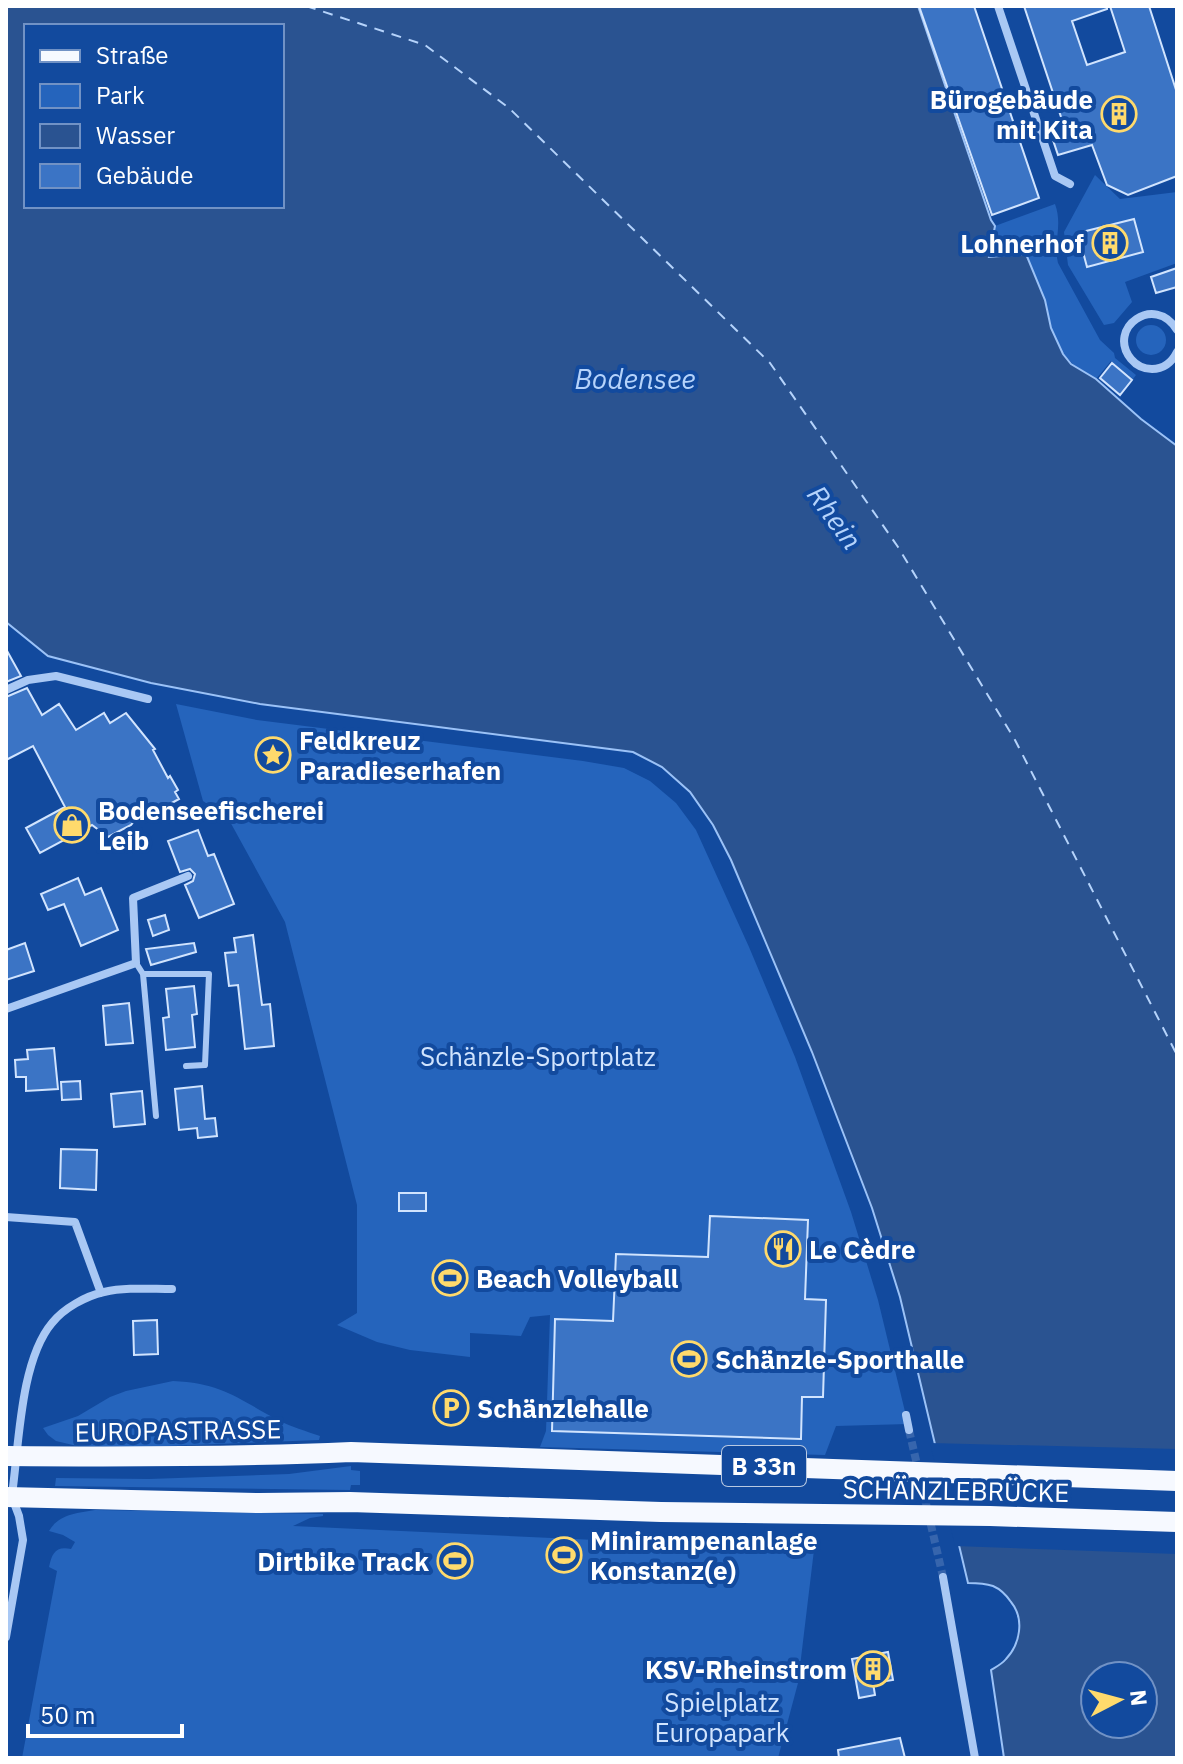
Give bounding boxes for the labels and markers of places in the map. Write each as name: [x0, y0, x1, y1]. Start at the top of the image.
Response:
place label: Bürogebäude mit Kita: [930, 82, 1093, 146]
building icon: Bürogebäude mit Kita: [1100, 95, 1138, 133]
building icon: Lohnerhof: [1091, 224, 1129, 262]
place label: Lohnerhof: [960, 226, 1085, 260]
place label: Feldkreuz Paradieserhafen: [299, 723, 501, 787]
place icon: Feldkreuz Paradieserhafen: [254, 736, 292, 774]
place label: Bodenseefischerei Leib: [98, 793, 324, 857]
shop icon: Bodenseefischerei Leib: [53, 806, 91, 844]
restaurant icon: Le Cèdre: [764, 1230, 802, 1268]
place label: Le Cèdre: [809, 1232, 916, 1266]
sports icon: Beach Volleyball: [431, 1259, 469, 1297]
place label: Beach Volleyball: [476, 1261, 679, 1295]
sports icon: Schänzle-Sporthalle: [670, 1340, 708, 1378]
place label: Schänzle-Sporthalle: [715, 1342, 964, 1376]
parking icon: Schänzlehalle: [432, 1389, 470, 1427]
place label: Schänzlehalle: [477, 1391, 649, 1425]
place label: Minirampenanlage Konstanz(e): [590, 1523, 818, 1587]
sports icon: Minirampenanlage Konstanz(e): [545, 1536, 583, 1574]
sports icon: Dirtbike Track: [436, 1542, 474, 1580]
place label: Dirtbike Track: [257, 1544, 429, 1578]
building icon: KSV-Rheinstrom: [854, 1650, 892, 1688]
place label: KSV-Rheinstrom: [645, 1652, 847, 1686]

